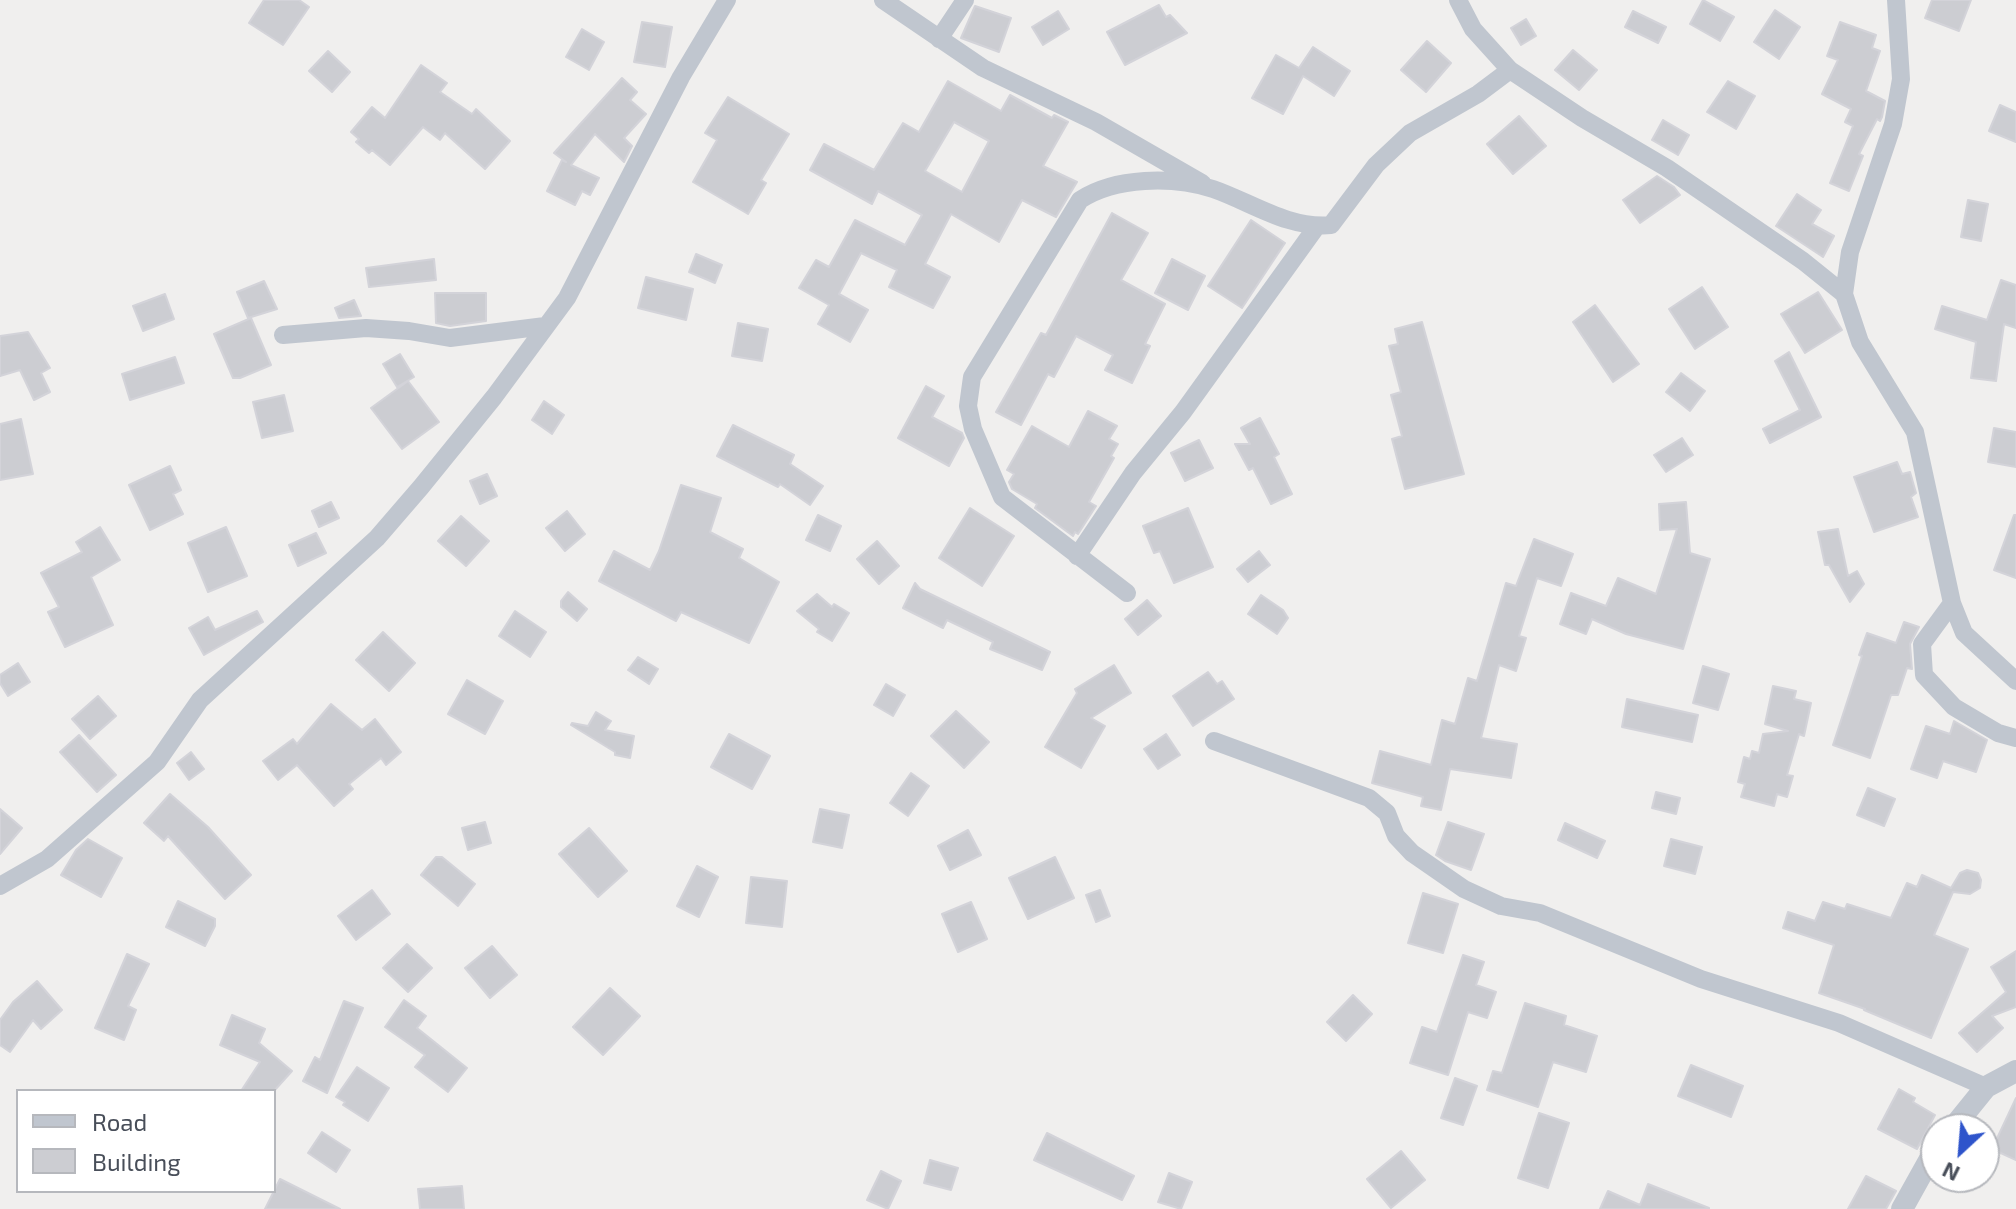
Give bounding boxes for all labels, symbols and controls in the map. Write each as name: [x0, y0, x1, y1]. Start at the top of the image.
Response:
legend: [16, 1089, 276, 1193]
text: Road: [92, 1107, 147, 1136]
north arrow: [1920, 1113, 2000, 1193]
text: Building: [92, 1147, 181, 1176]
text: N: [1938, 1158, 1963, 1188]

